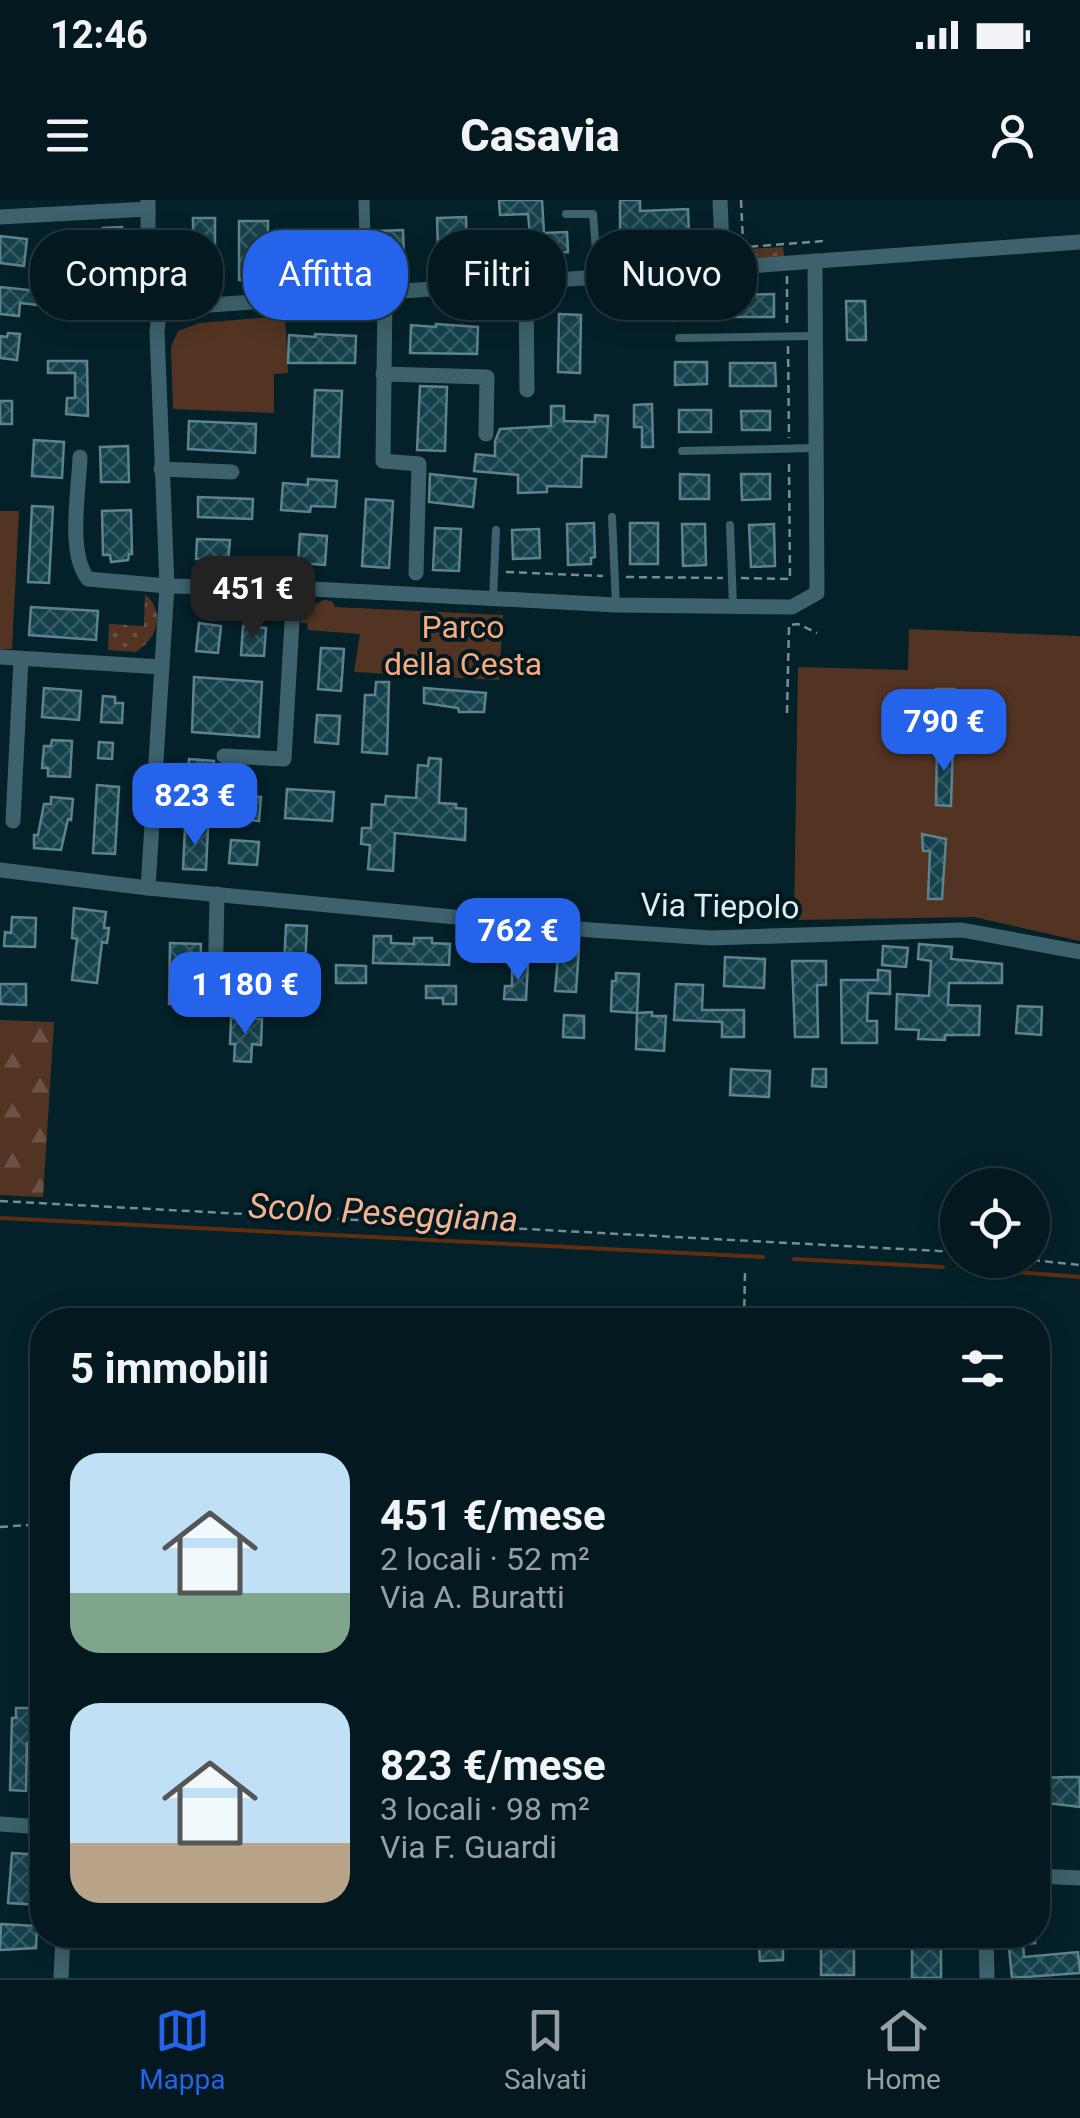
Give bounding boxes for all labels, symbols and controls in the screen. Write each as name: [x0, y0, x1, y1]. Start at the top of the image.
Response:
text: 12:46: [50, 13, 148, 57]
icon: menu: [40, 108, 95, 163]
icon: person: [985, 108, 1040, 163]
text: Casavia: [460, 109, 620, 162]
chip: Compra: [30, 230, 223, 320]
chip: Affitta: [243, 230, 408, 320]
chip: Filtri: [428, 230, 566, 320]
chip: Nuovo: [586, 230, 757, 320]
pin: 451 €: [183, 556, 323, 641]
text: 451 €: [212, 569, 294, 607]
park label: Parco della Cesta: [384, 608, 542, 683]
pin: 790 €: [874, 689, 1014, 774]
text: 790 €: [903, 702, 985, 740]
pin: 823 €: [125, 763, 265, 848]
text: 823 €: [154, 776, 236, 814]
street label: Via Tiepolo: [640, 886, 800, 926]
pin: 762 €: [448, 898, 588, 983]
text: 762 €: [477, 911, 559, 949]
pin: 1 180 €: [153, 952, 337, 1037]
text: 1 180 €: [191, 965, 299, 1003]
map controls: [940, 1168, 1050, 1278]
button: locate: [940, 1168, 1050, 1278]
water label: Scolo Peseggiana: [247, 1185, 519, 1241]
icon: filters: [955, 1341, 1010, 1396]
text: 5 immobili: [70, 1344, 269, 1393]
text: 451 €/mese: [380, 1491, 606, 1540]
icon: home: [150, 1493, 270, 1613]
text: 2 locali · 52 m²: [380, 1540, 590, 1578]
text: Via A. Buratti: [380, 1578, 565, 1616]
text: 823 €/mese: [380, 1741, 606, 1790]
icon: home: [150, 1743, 270, 1863]
text: 3 locali · 98 m²: [380, 1790, 590, 1828]
text: Via F. Guardi: [380, 1828, 557, 1866]
tab: Mappa: [139, 2003, 226, 2096]
tab: Salvati: [504, 2003, 587, 2096]
tab: Home: [865, 2003, 941, 2096]

